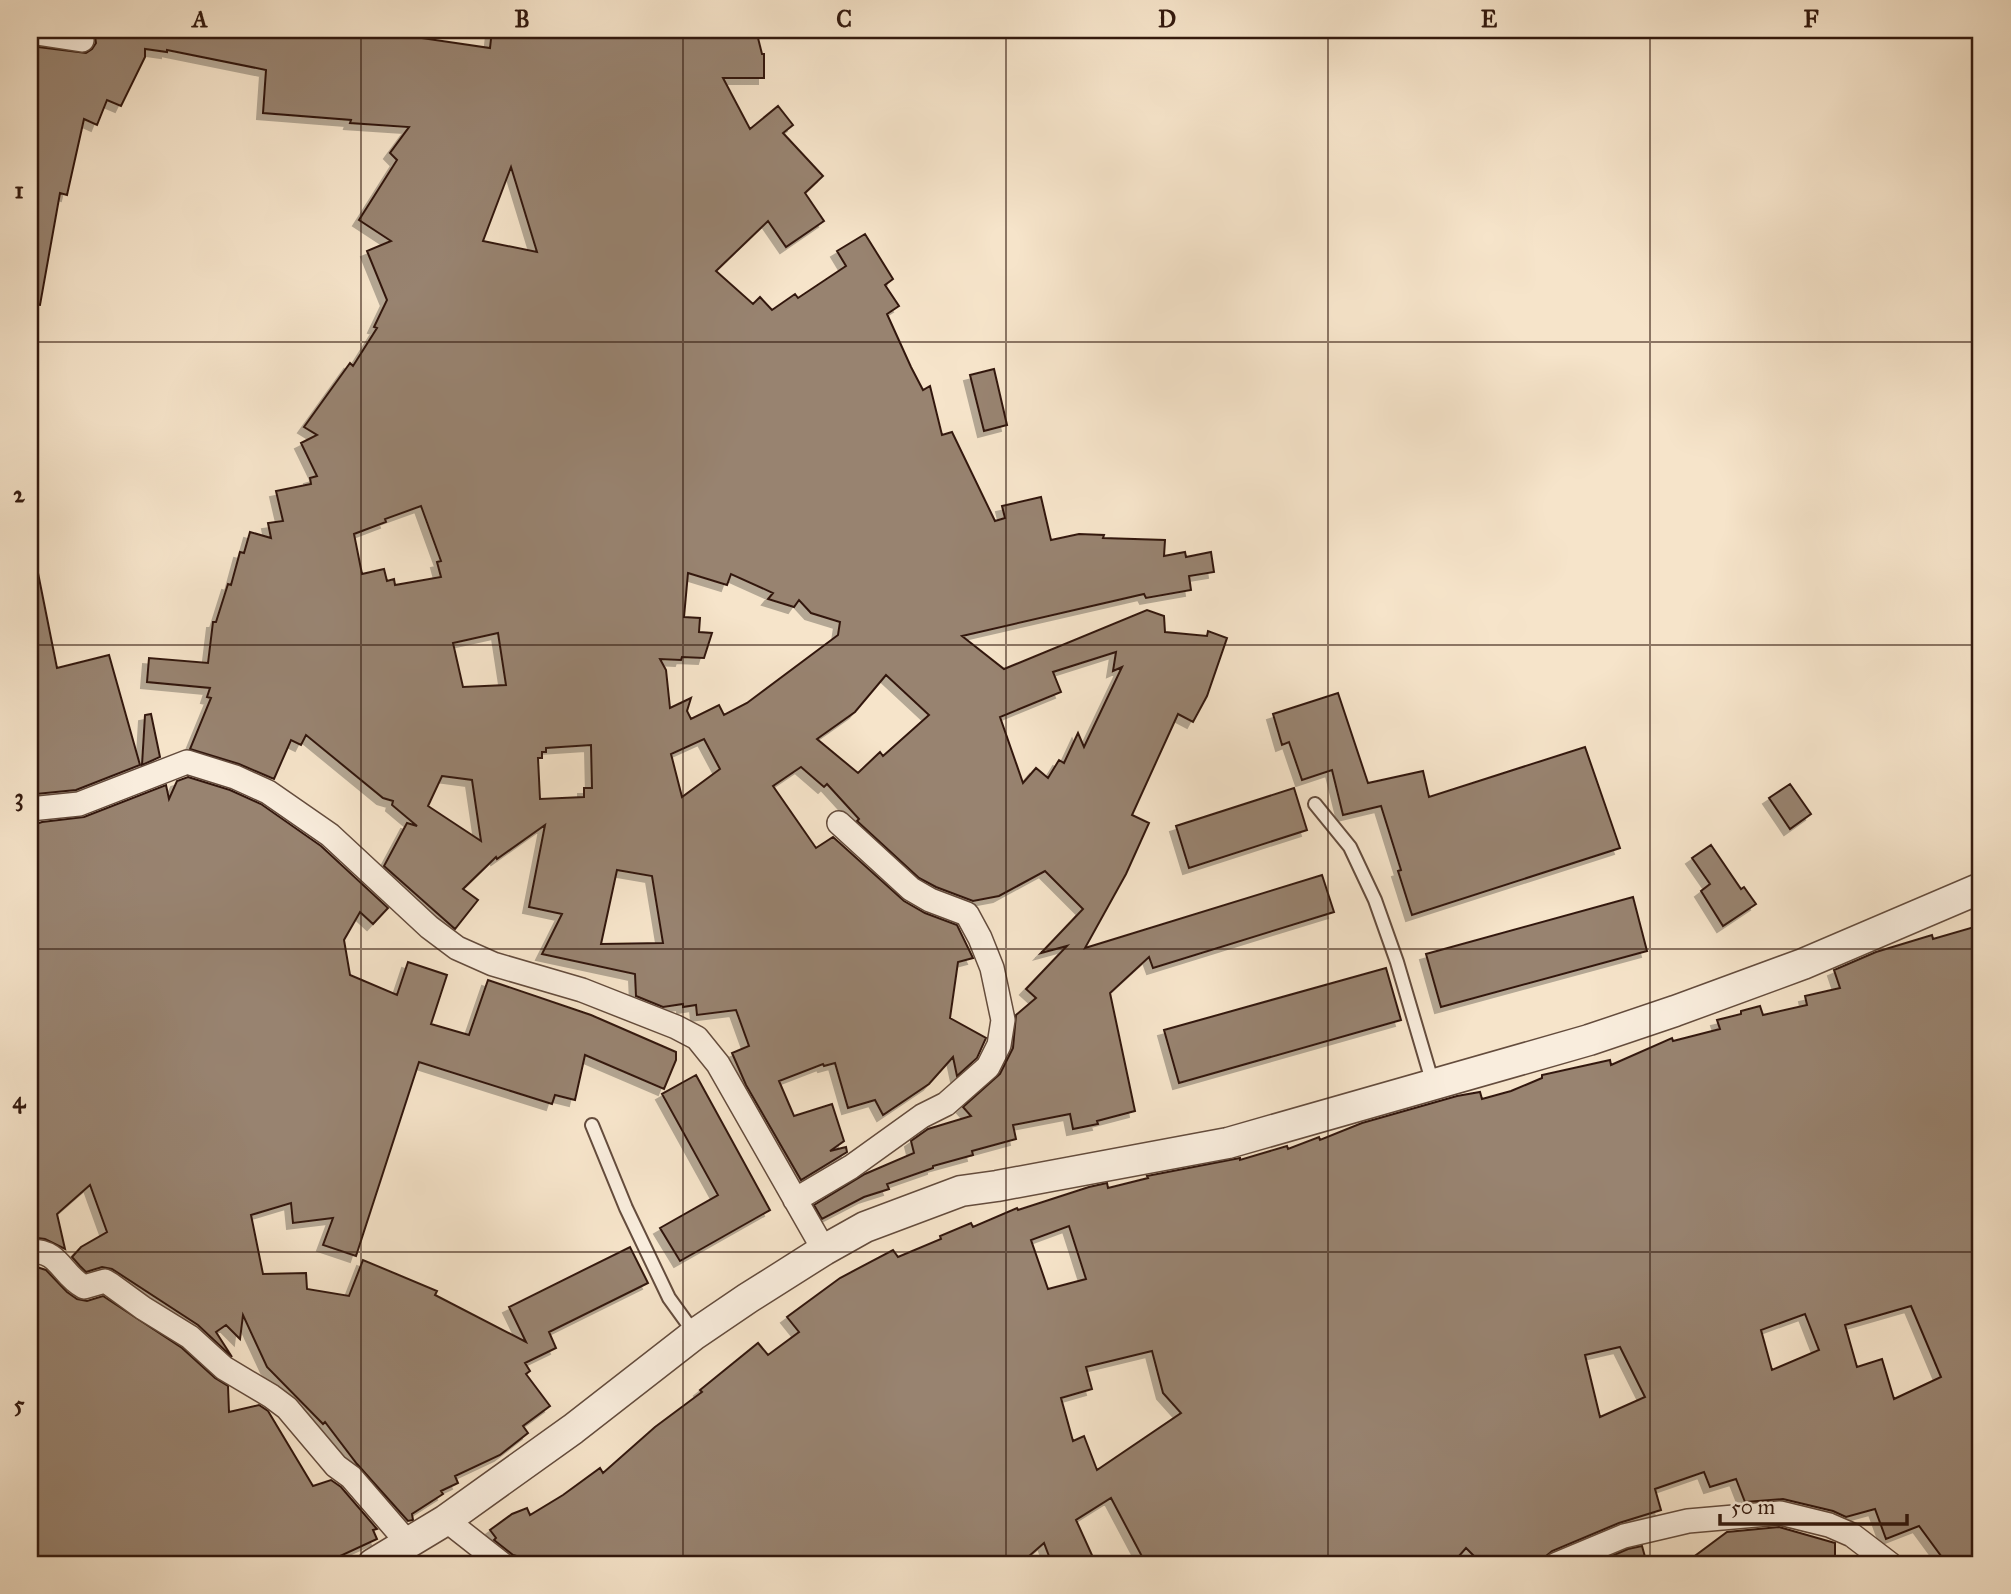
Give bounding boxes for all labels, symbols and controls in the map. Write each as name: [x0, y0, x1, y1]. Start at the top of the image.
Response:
text: A: [190, 5, 208, 33]
text: B: [514, 5, 530, 33]
text: C: [836, 5, 852, 33]
text: D: [1158, 5, 1176, 33]
text: E: [1481, 5, 1498, 33]
text: F: [1803, 5, 1819, 33]
text: 1: [14, 176, 24, 204]
text: 2: [13, 480, 25, 508]
text: 3: [14, 783, 24, 812]
text: 4: [13, 1086, 27, 1114]
text: 5: [14, 1390, 25, 1418]
scale bar: [1720, 1482, 1908, 1526]
text: 50 m: [1731, 1494, 1776, 1520]

